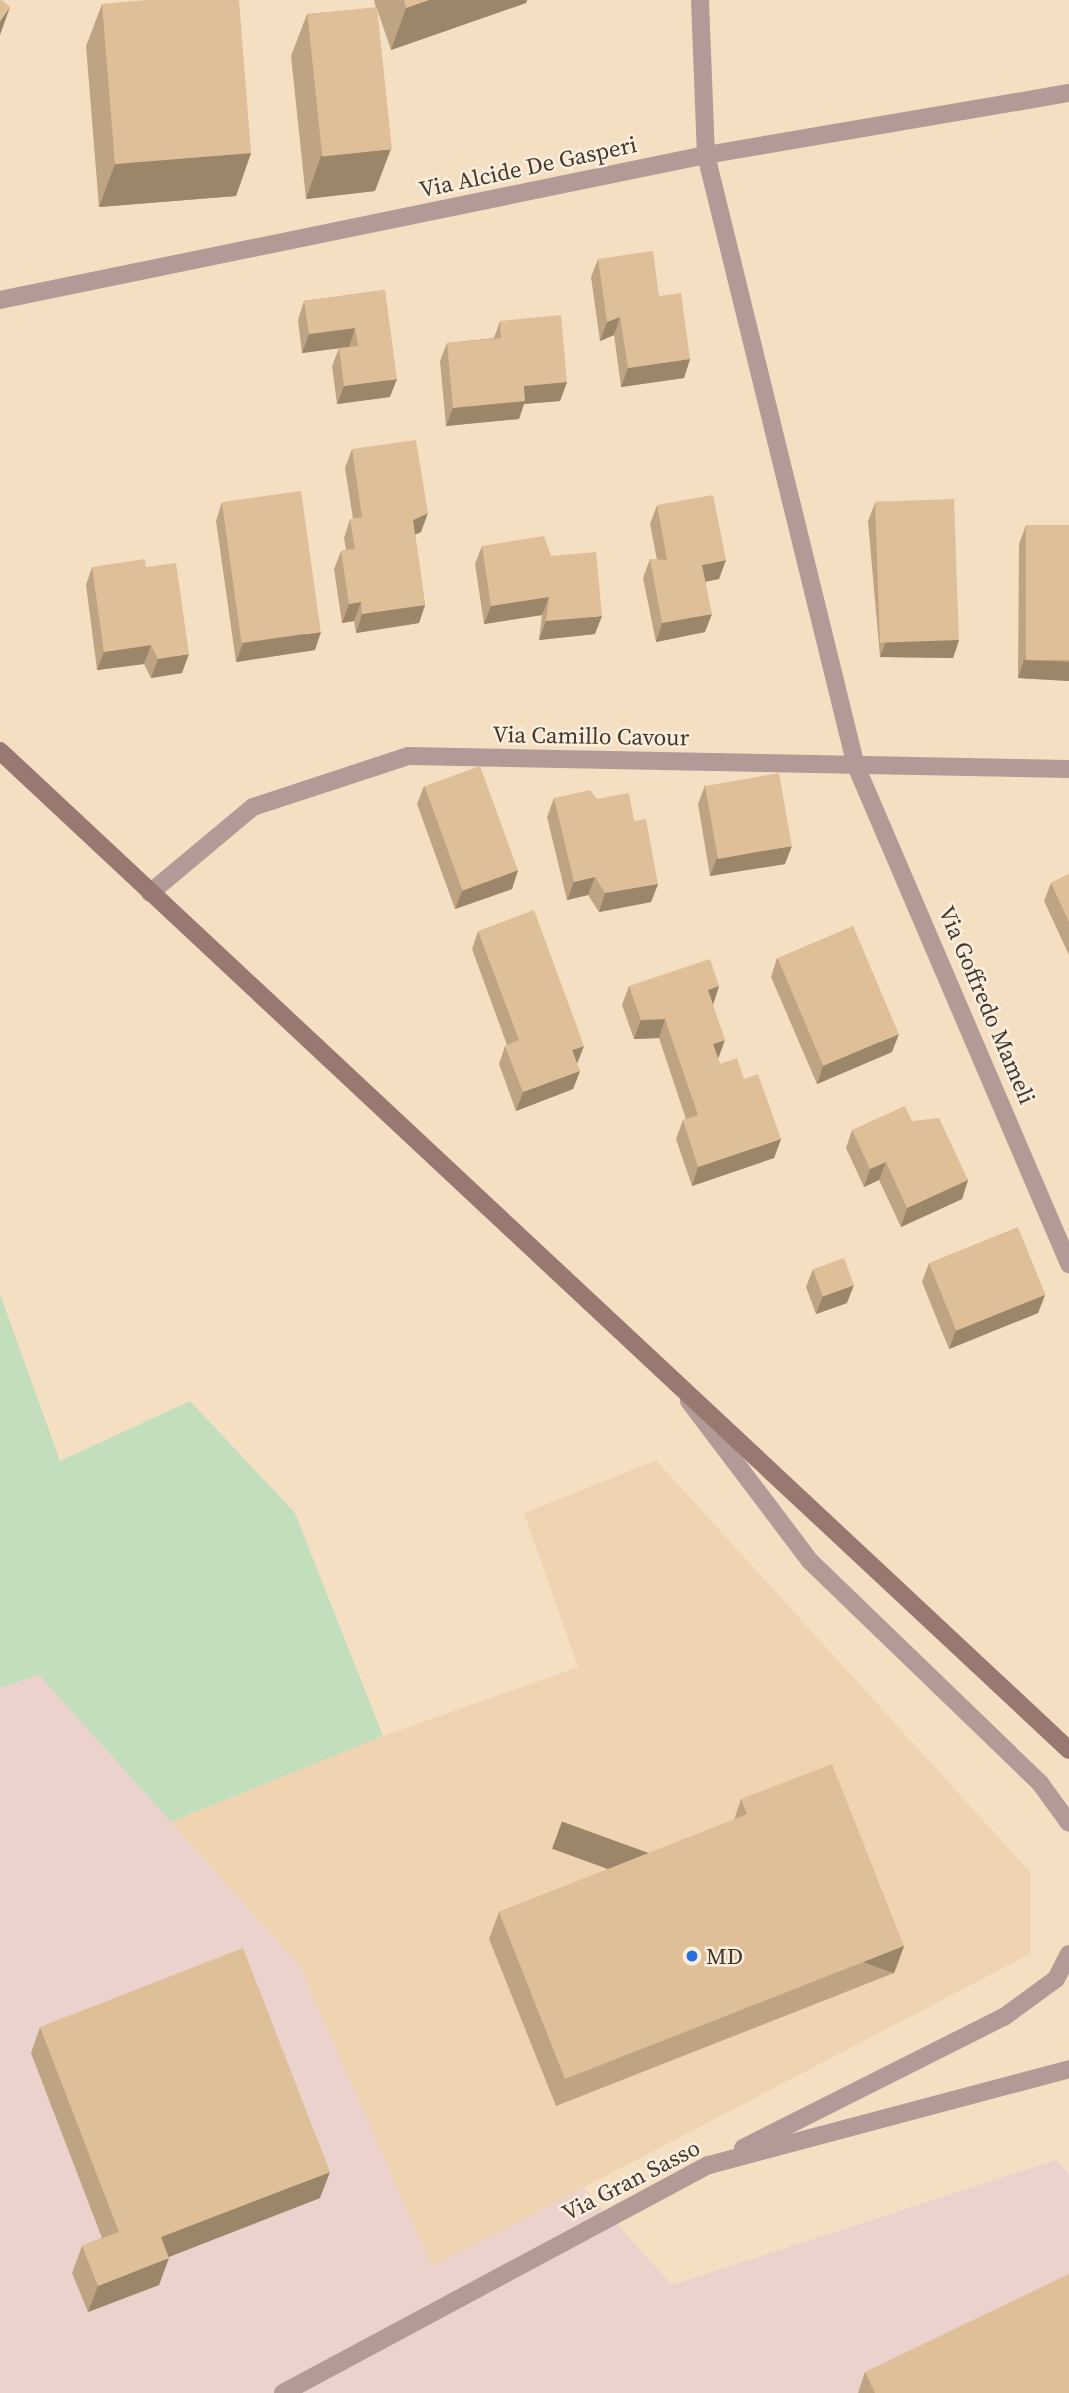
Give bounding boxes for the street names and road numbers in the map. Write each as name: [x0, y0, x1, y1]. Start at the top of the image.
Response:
street label: Via Alcide De Gasperi: [417, 130, 639, 204]
street label: Via Camillo Cavour: [492, 720, 690, 752]
street label: Via Goffredo Mameli: [933, 902, 1041, 1108]
street label: Via Gran Sasso: [558, 2133, 704, 2227]

